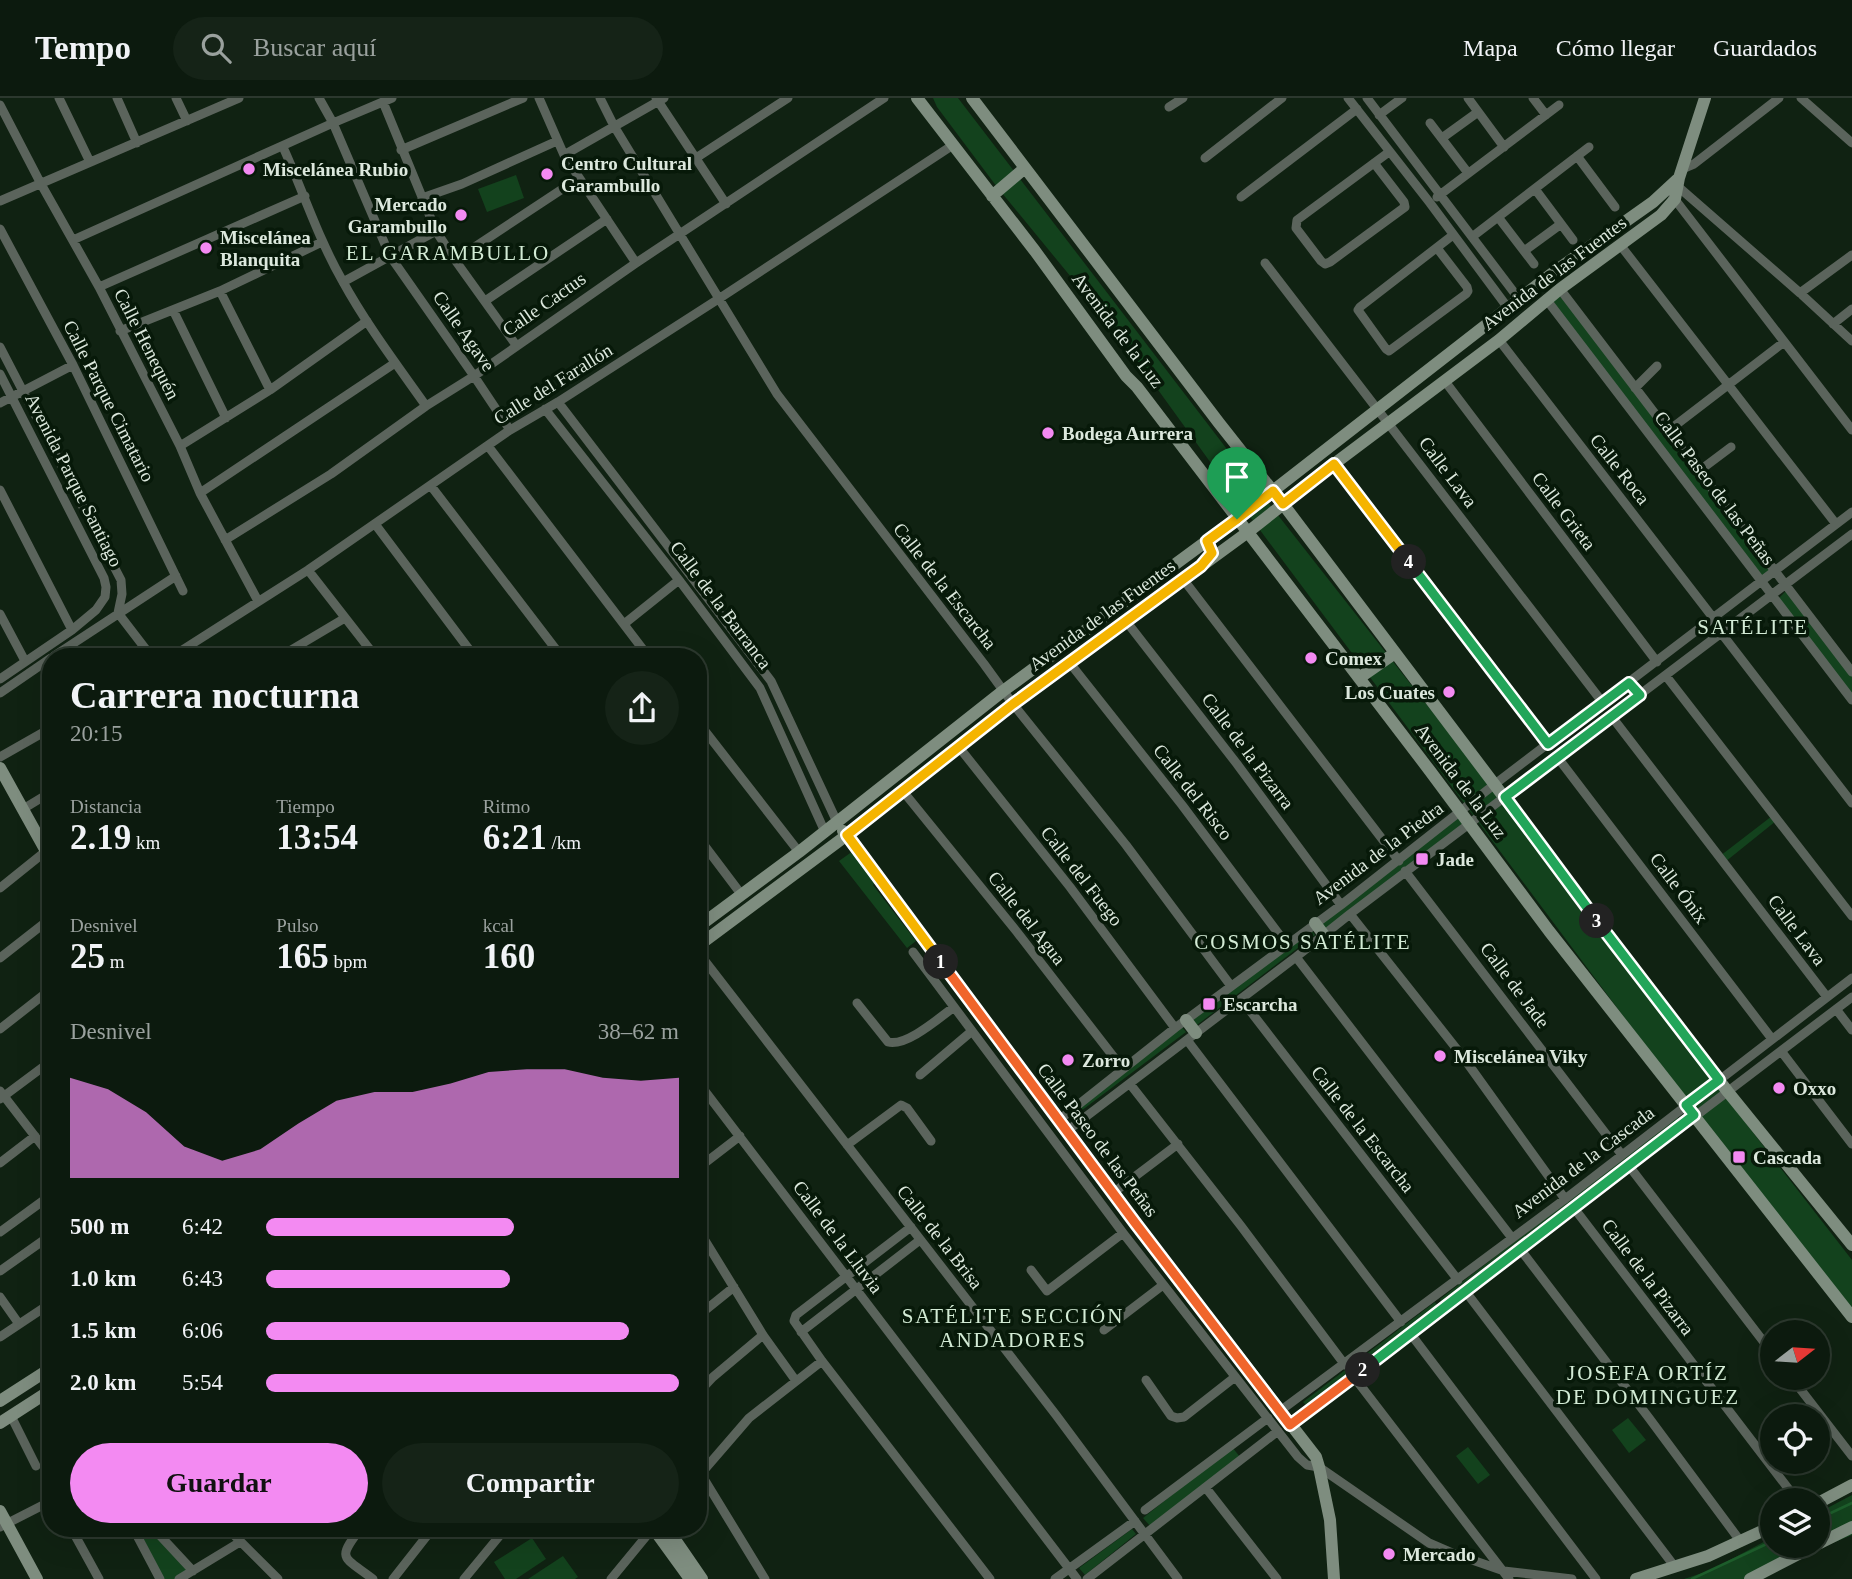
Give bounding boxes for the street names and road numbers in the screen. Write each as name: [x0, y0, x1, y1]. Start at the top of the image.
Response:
street label: Avenida de las Fuentes: [1478, 212, 1630, 334]
street label: Calle Cactus: [498, 268, 590, 340]
street label: Avenida de la Luz: [1068, 268, 1168, 392]
street label: Calle Henequén: [110, 285, 184, 404]
street label: Calle Agave: [429, 287, 499, 375]
street label: Calle Parque Cimatario: [59, 317, 159, 485]
street label: Calle del Farallón: [490, 339, 617, 429]
street label: Avenida Parque Santiago: [21, 390, 127, 570]
street label: Calle Paseo de las Peñas: [1650, 407, 1780, 569]
street label: Calle Roca: [1586, 429, 1654, 509]
street label: Calle Lava: [1415, 433, 1482, 512]
street label: Calle Grieta: [1528, 468, 1601, 555]
street label: Calle de la Escarcha: [889, 519, 1001, 654]
street label: Calle de la Barranca: [666, 537, 776, 673]
street label: Avenida de las Fuentes: [1025, 555, 1179, 675]
street label: Calle de la Pizarra: [1198, 689, 1299, 814]
street label: Avenida de la Luz: [1411, 719, 1511, 843]
street label: Calle del Risco: [1149, 740, 1237, 844]
street label: Avenida de la Piedra: [1309, 797, 1448, 909]
street label: Calle del Fuego: [1037, 822, 1127, 930]
street label: Calle Ónix: [1646, 849, 1713, 928]
street label: Calle del Agua: [984, 867, 1070, 969]
street label: Calle Lava: [1764, 891, 1831, 970]
street label: Calle de Jade: [1476, 938, 1554, 1032]
street label: Calle Paseo de las Peñas: [1033, 1059, 1163, 1221]
street label: Calle de la Escarcha: [1307, 1062, 1419, 1197]
street label: Avenida de la Cascada: [1508, 1101, 1659, 1222]
street label: Calle de la Lluvia: [789, 1177, 888, 1298]
street label: Calle de la Brisa: [893, 1181, 987, 1294]
street label: Calle de la Pizarra: [1598, 1215, 1699, 1340]

